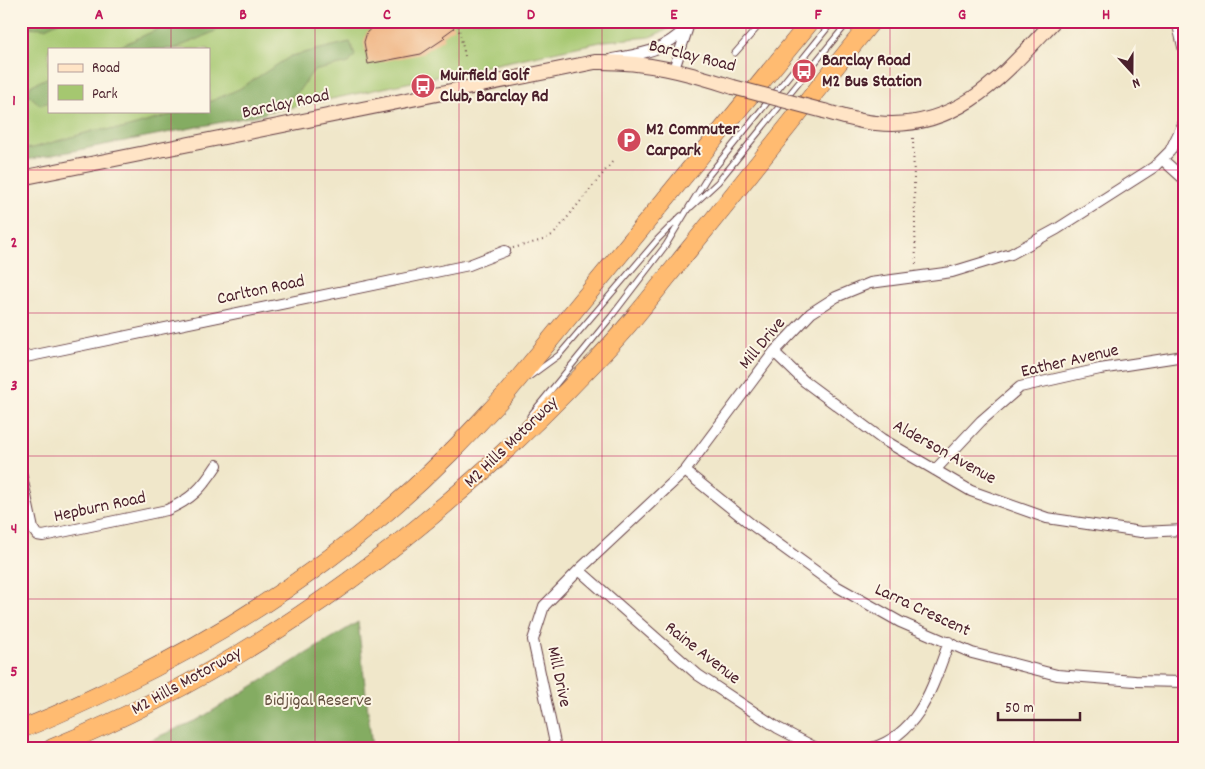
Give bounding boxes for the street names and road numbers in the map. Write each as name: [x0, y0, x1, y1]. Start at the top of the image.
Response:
street label: Barclay Road: [646, 34, 738, 80]
street label: Barclay Road: [240, 84, 332, 126]
street label: Carlton Road: [215, 270, 307, 312]
street label: Mill Drive: [734, 312, 792, 375]
street label: Eather Avenue: [1019, 339, 1121, 385]
street label: M2 Hills Motorway: [459, 391, 565, 495]
street label: Alderson Avenue: [888, 414, 1000, 492]
street label: Hepburn Road: [52, 486, 148, 530]
street label: Larra Crescent: [870, 578, 974, 644]
street label: Raine Avenue: [659, 616, 745, 692]
street label: M2 Hills Motorway: [127, 641, 247, 723]
street label: Mill Drive: [539, 644, 577, 710]

